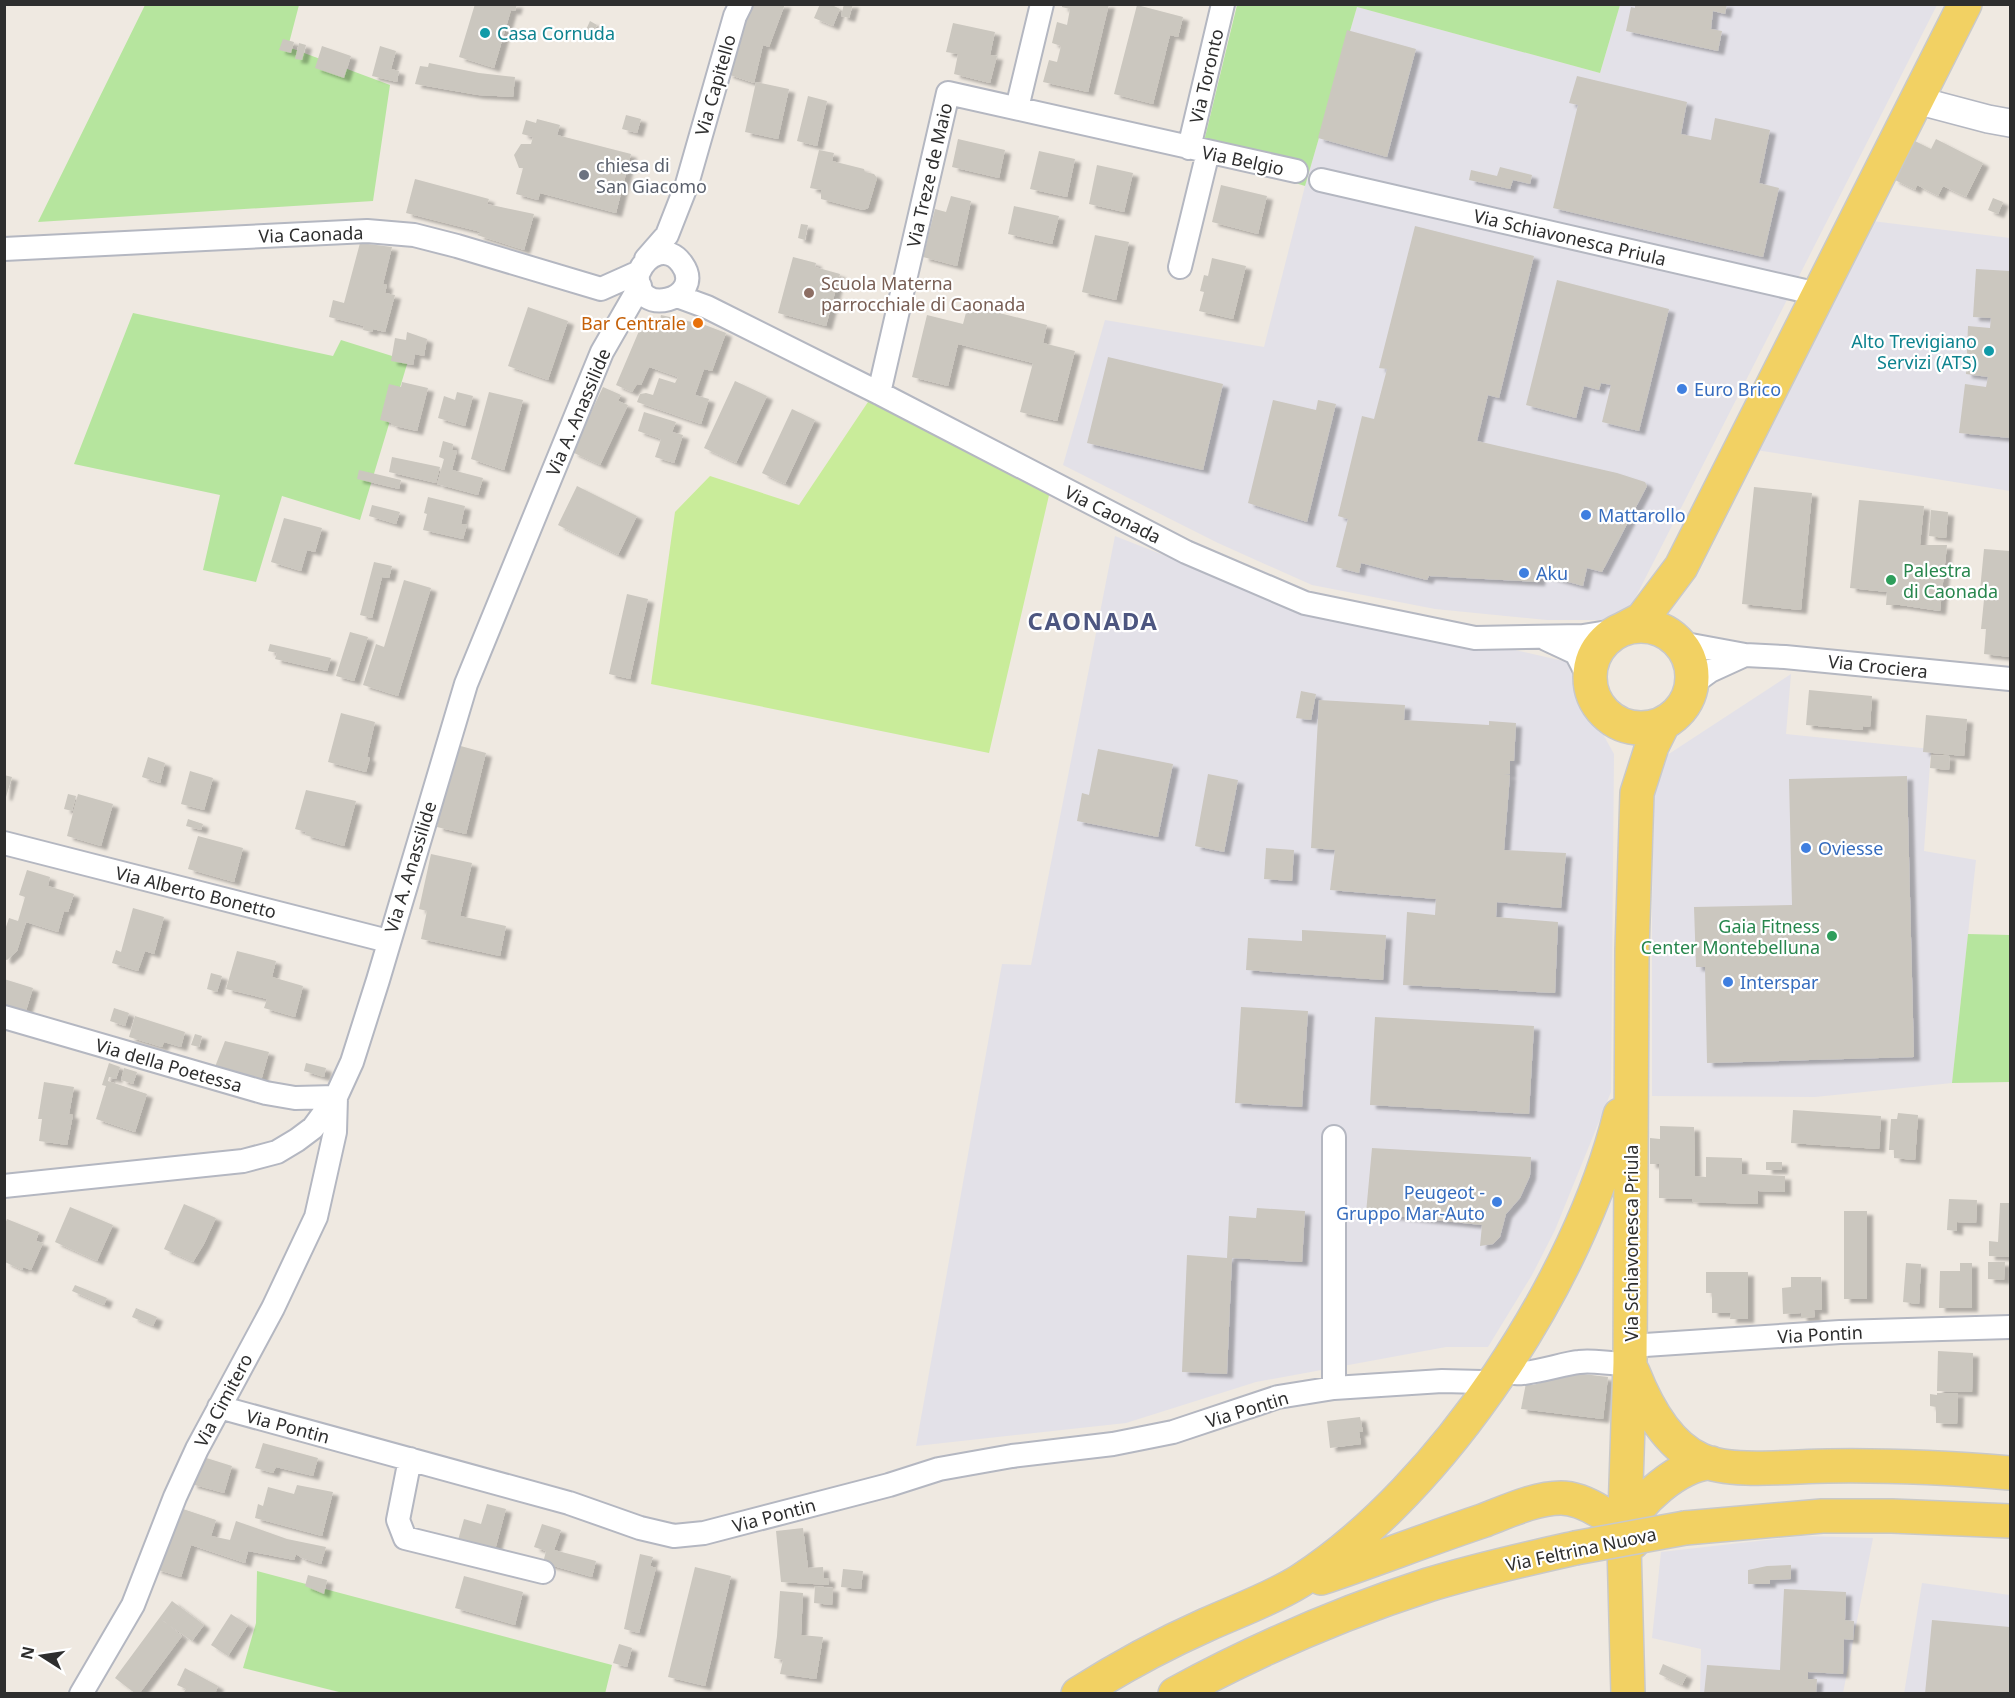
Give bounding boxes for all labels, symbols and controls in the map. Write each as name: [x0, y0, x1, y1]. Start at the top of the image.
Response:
place label: Casa Cornuda: [497, 21, 615, 45]
marker: Casa Cornuda: [478, 26, 492, 40]
street label: Via Toronto: [1183, 26, 1229, 126]
street label: Via Capitello: [689, 32, 741, 138]
street label: Via Treze de Maio: [901, 100, 957, 250]
street label: Via Belgio: [1200, 140, 1286, 180]
place label: chiesa di San Giacomo: [596, 153, 707, 198]
marker: chiesa di San Giacomo: [577, 168, 591, 182]
street label: Via Schiavonesca Priula: [1471, 203, 1669, 271]
street label: Via Caonada: [258, 220, 364, 248]
place label: Scuola Materna parrocchiale di Caonada: [821, 271, 1025, 316]
marker: Scuola Materna parrocchiale di Caonada: [802, 286, 816, 300]
place label: Bar Centrale: [581, 311, 686, 335]
marker: Bar Centrale: [691, 316, 705, 330]
place label: Alto Trevigiano Servizi (ATS): [1851, 329, 1977, 374]
marker: Alto Trevigiano Servizi (ATS): [1982, 344, 1996, 358]
street label: Via A. Anassilide: [540, 345, 616, 479]
place label: Euro Brico: [1694, 377, 1781, 401]
marker: Euro Brico: [1675, 382, 1689, 396]
street label: Via Caonada: [1061, 479, 1165, 549]
place label: Mattarollo: [1598, 503, 1686, 527]
marker: Mattarollo: [1579, 508, 1593, 522]
place label: Palestra di Caonada: [1903, 558, 1998, 603]
place label: Aku: [1536, 561, 1568, 585]
marker: Aku: [1517, 566, 1531, 580]
marker: Palestra di Caonada: [1884, 573, 1898, 587]
district label: CAONADA: [1028, 604, 1158, 637]
street label: Via Crociera: [1827, 649, 1929, 683]
street label: Via A. Anassilide: [379, 798, 441, 936]
place label: Oviesse: [1818, 836, 1883, 860]
marker: Oviesse: [1799, 841, 1813, 855]
street label: Via Alberto Bonetto: [113, 860, 279, 924]
place label: Gaia Fitness Center Montebelluna: [1641, 914, 1820, 959]
marker: Gaia Fitness Center Montebelluna: [1825, 929, 1839, 943]
place label: Interspar: [1740, 970, 1819, 994]
marker: Interspar: [1721, 975, 1735, 989]
street label: Via della Poetessa: [93, 1033, 245, 1097]
street label: Via Schiavonesca Priula: [1619, 1145, 1643, 1341]
place label: Peugeot - Gruppo Mar-Auto: [1336, 1180, 1485, 1225]
marker: Peugeot - Gruppo Mar-Auto: [1490, 1195, 1504, 1209]
street label: Via Pontin: [1777, 1320, 1863, 1348]
street label: Via Cimitero: [188, 1349, 258, 1451]
street label: Via Pontin: [1203, 1385, 1291, 1433]
street label: Via Pontin: [244, 1403, 332, 1449]
street label: Via Pontin: [730, 1492, 818, 1538]
street label: Via Feltrina Nuova: [1503, 1521, 1659, 1577]
north arrow: [12, 1626, 72, 1686]
text: N: [15, 1644, 39, 1662]

